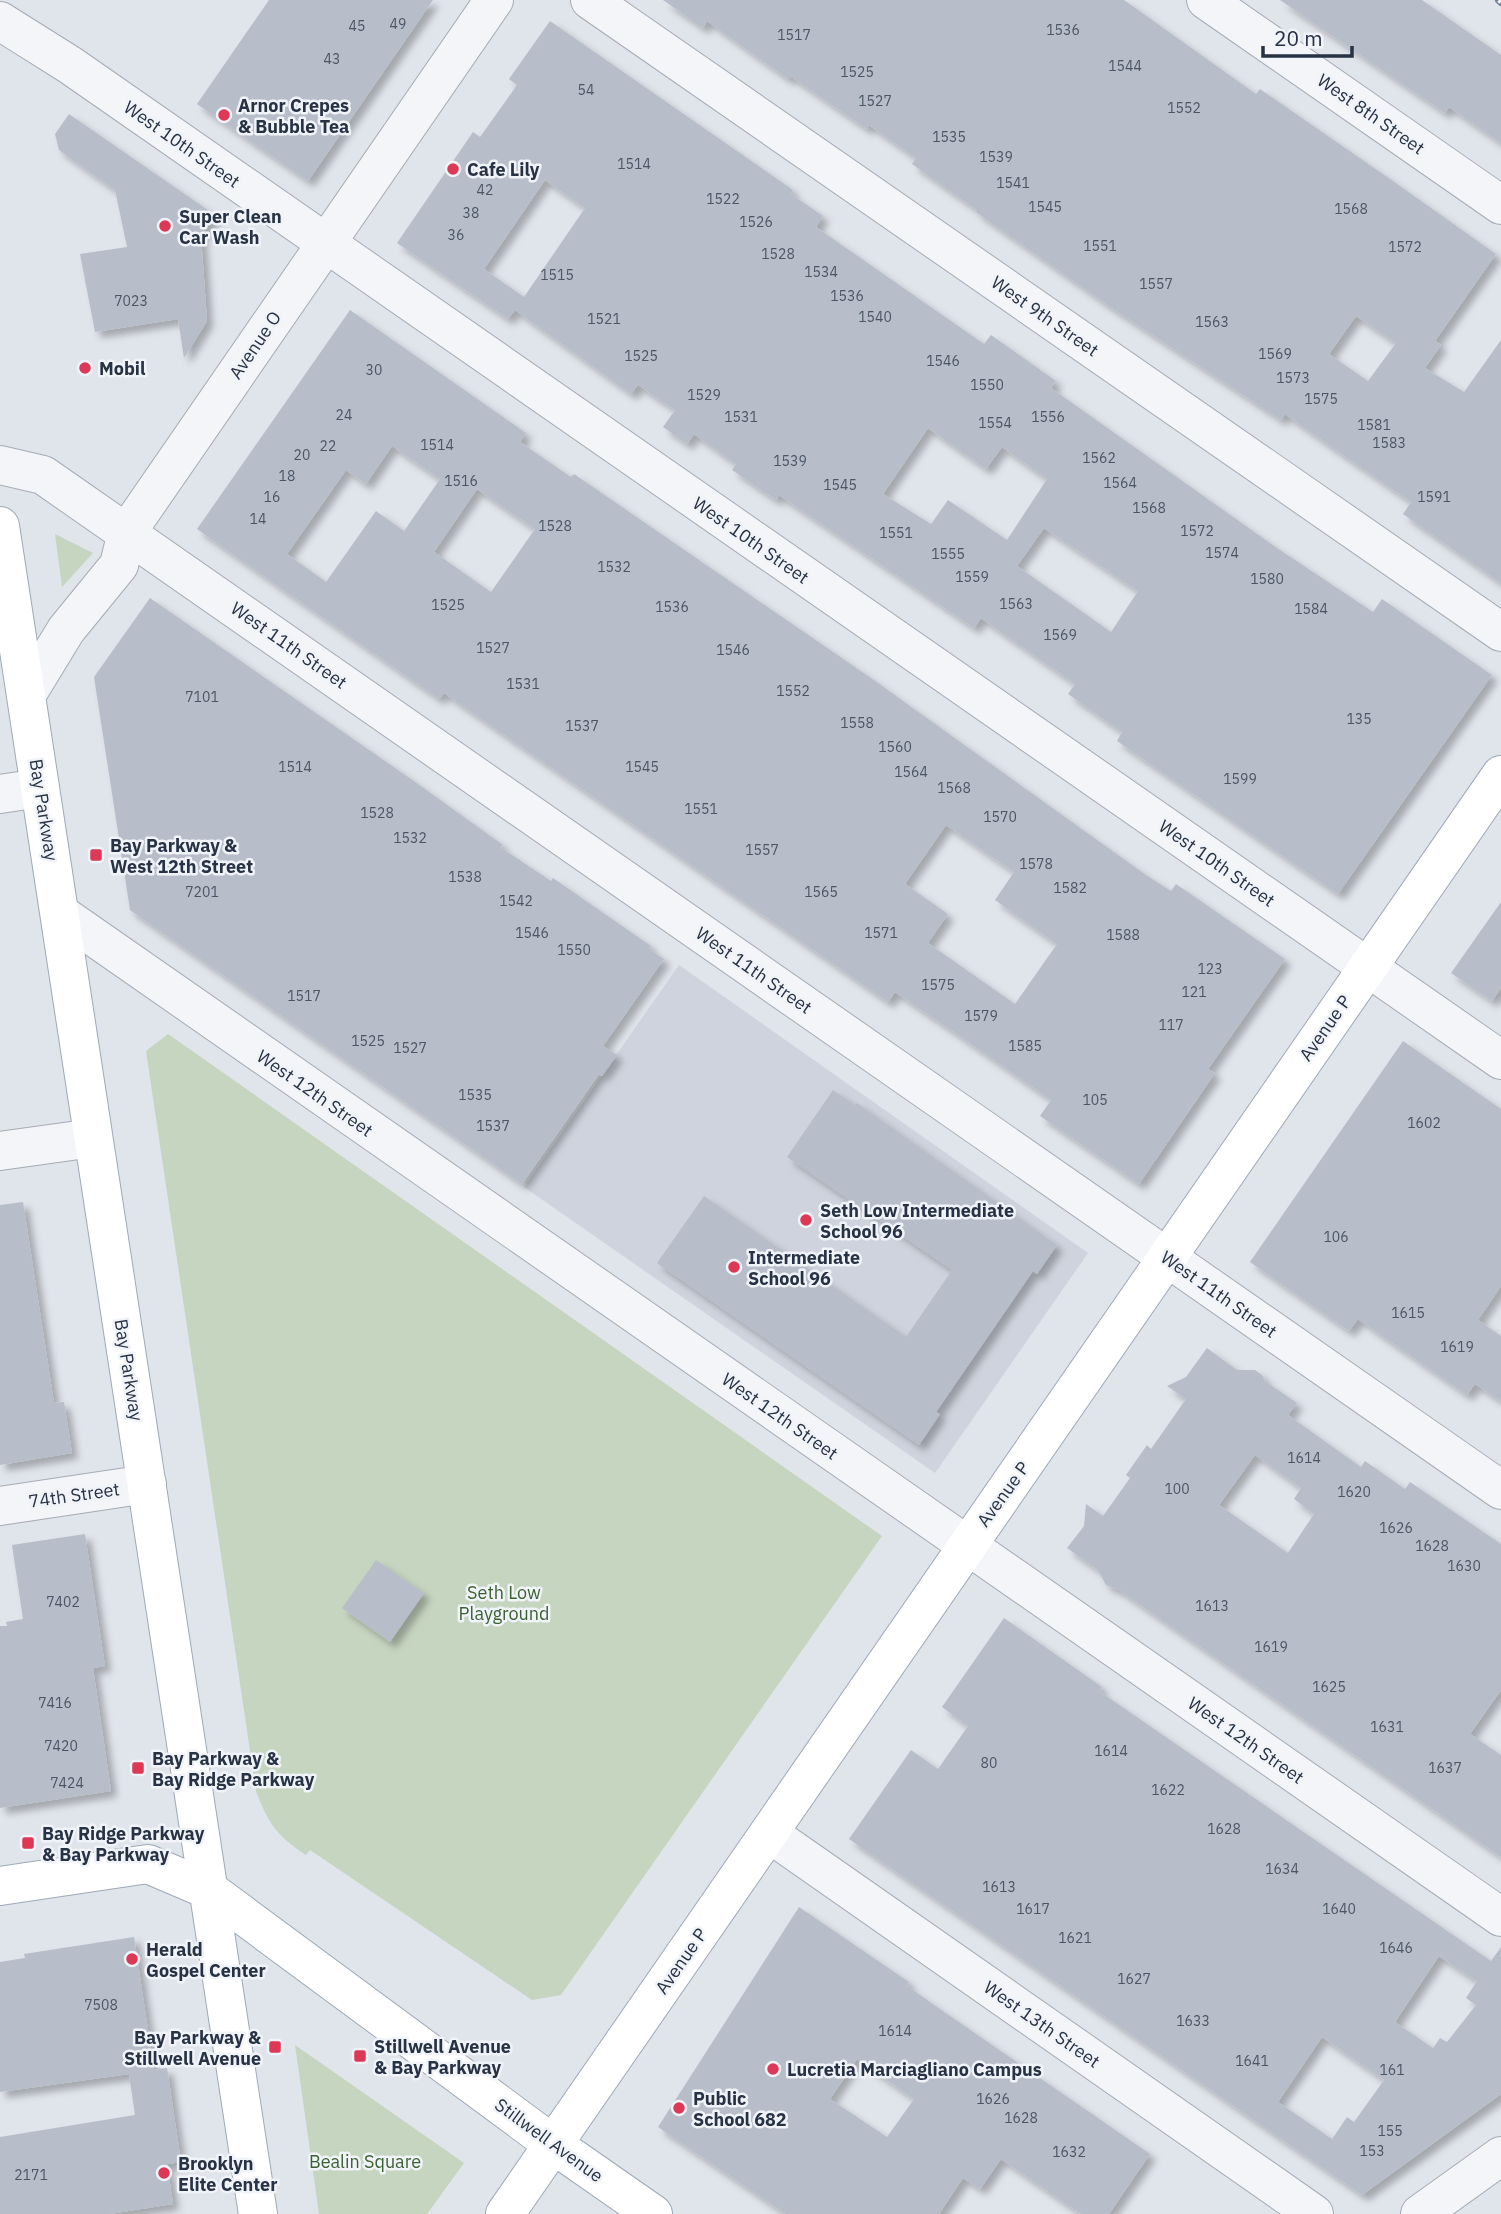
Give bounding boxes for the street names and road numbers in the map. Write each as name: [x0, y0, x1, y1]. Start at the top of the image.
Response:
street label: West 8th Street: [1313, 68, 1429, 160]
street label: West 10th Street: [119, 95, 245, 193]
street label: West 9th Street: [987, 270, 1103, 362]
street label: Avenue O: [224, 307, 286, 383]
street label: West 10th Street: [688, 491, 814, 589]
street label: West 11th Street: [226, 596, 352, 694]
street label: Bay Parkway: [25, 757, 63, 863]
street label: West 10th Street: [1154, 814, 1280, 912]
street label: West 11th Street: [691, 921, 817, 1019]
street label: Avenue P: [1294, 991, 1356, 1065]
street label: West 12th Street: [252, 1044, 378, 1142]
street label: West 11th Street: [1156, 1245, 1282, 1343]
street label: Bay Parkway: [110, 1317, 148, 1423]
street label: West 12th Street: [717, 1367, 843, 1465]
street label: Avenue P: [972, 1457, 1034, 1531]
street label: 74th Street: [27, 1477, 121, 1513]
street label: West 12th Street: [1183, 1691, 1309, 1789]
street label: Avenue P: [650, 1924, 712, 1998]
street label: West 13th Street: [979, 1975, 1105, 2073]
street label: Stillwell Avenue: [490, 2093, 608, 2187]

